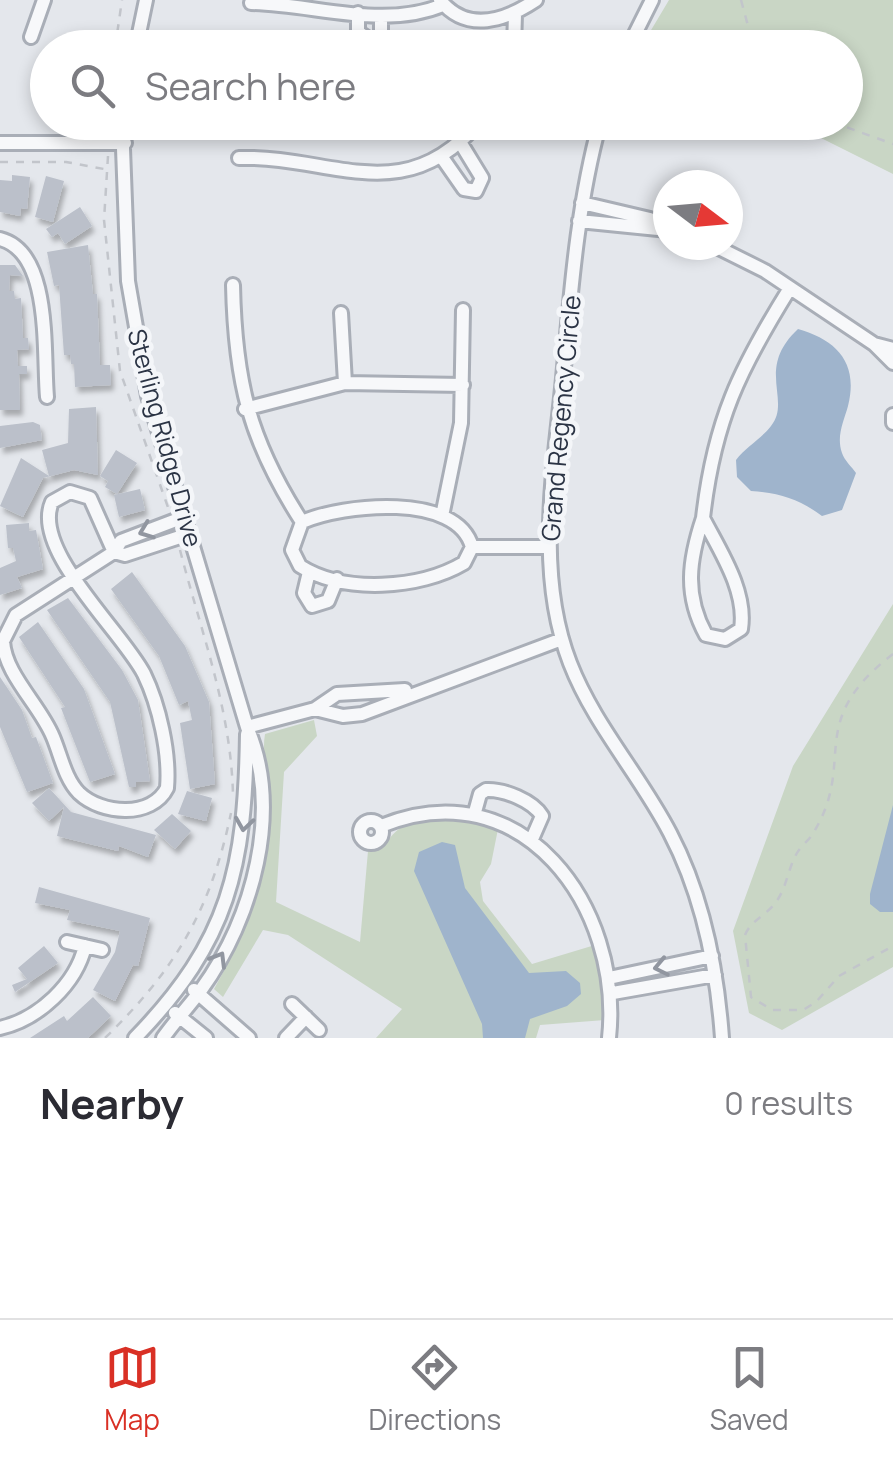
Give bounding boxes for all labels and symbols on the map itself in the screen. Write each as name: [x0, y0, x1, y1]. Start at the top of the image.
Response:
north arrow: [653, 170, 743, 260]
street label: Grand Regency Circle: [532, 294, 589, 542]
street label: Sterling Ridge Drive: [120, 325, 211, 551]
one-way arrow: [138, 519, 156, 539]
one-way arrow: [235, 816, 256, 833]
one-way arrow: [207, 952, 227, 970]
one-way arrow: [652, 956, 669, 977]

